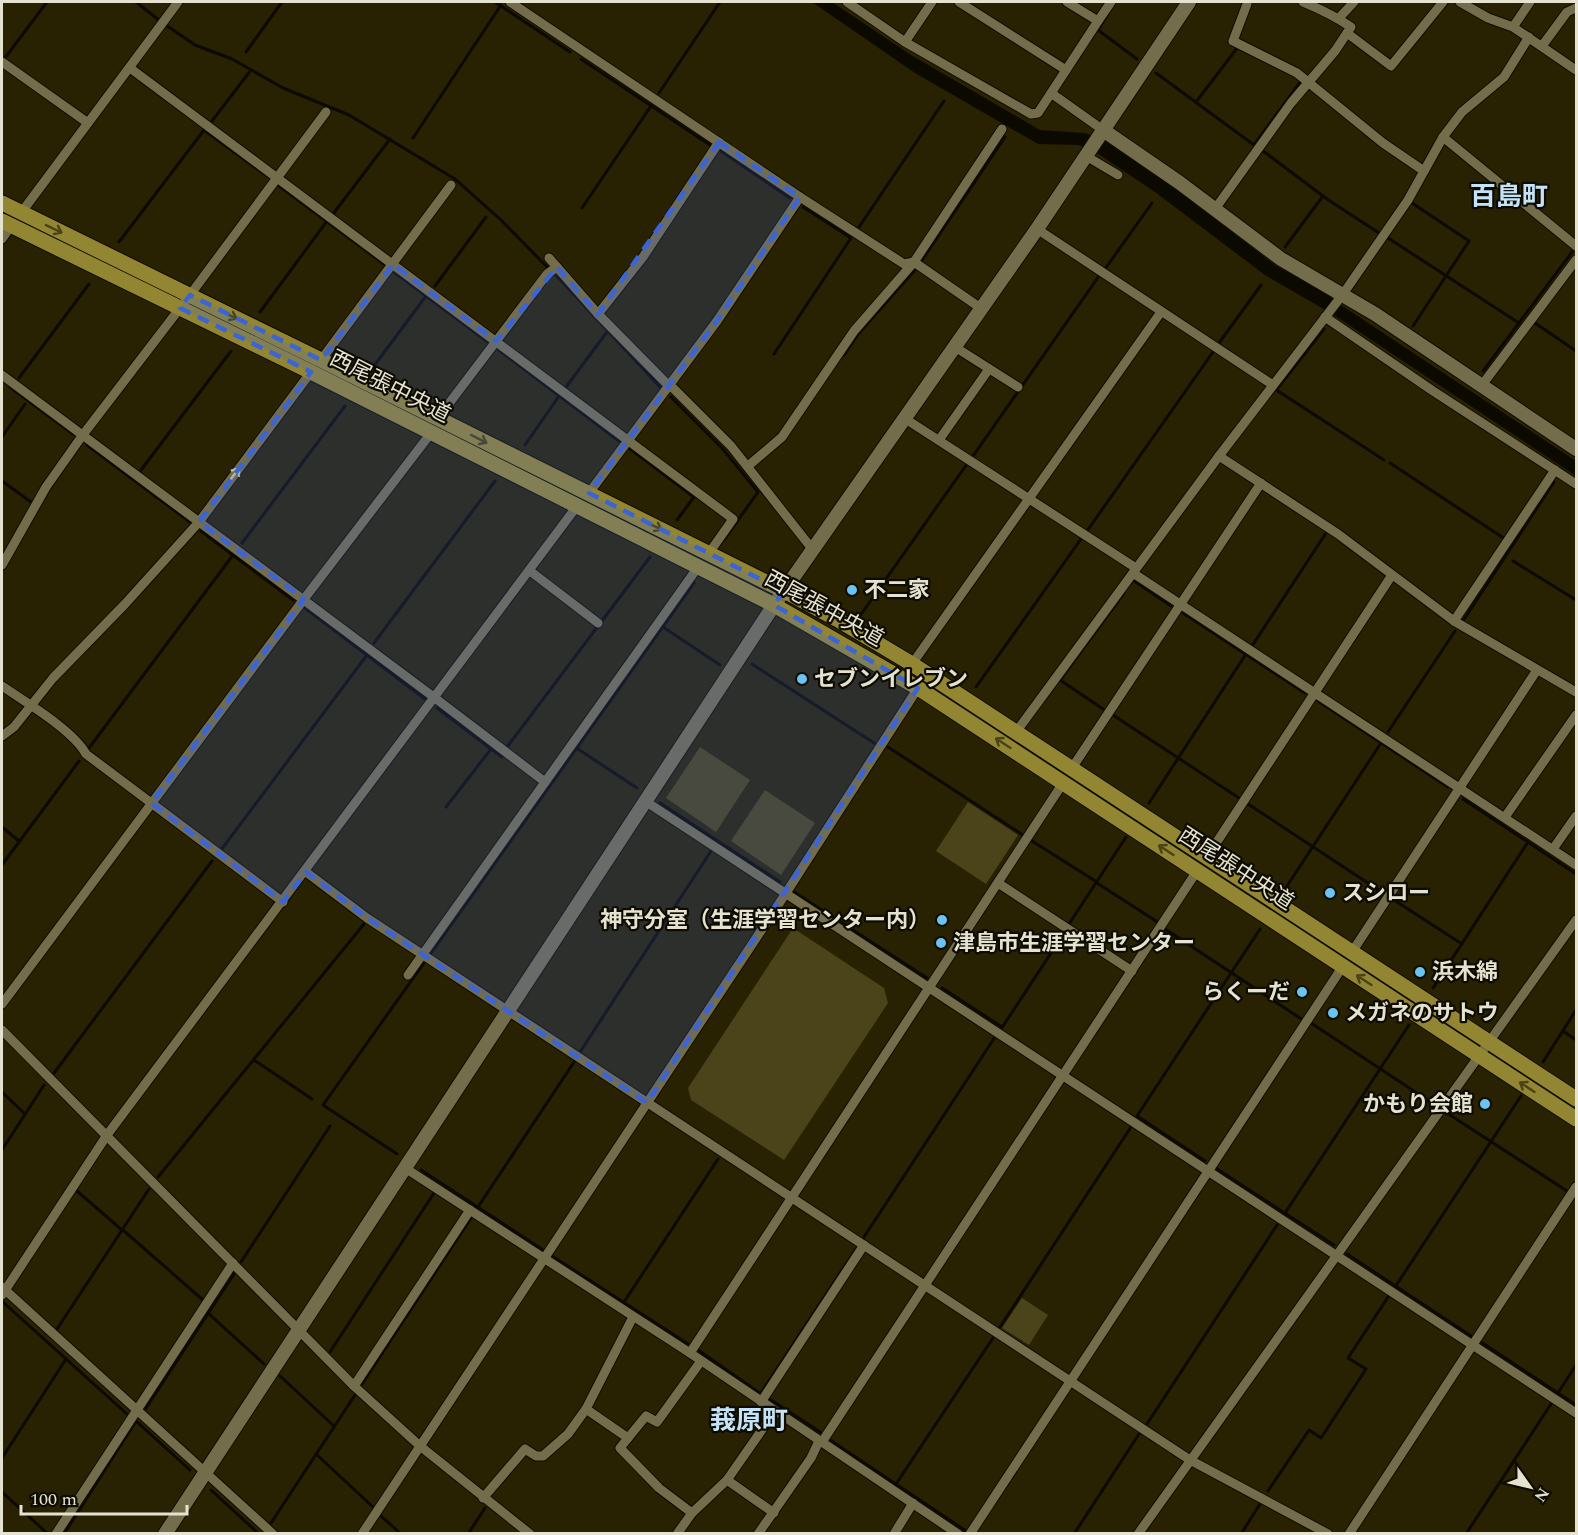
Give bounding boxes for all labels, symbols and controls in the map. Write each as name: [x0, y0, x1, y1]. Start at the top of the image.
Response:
district label: 百島町: [1470, 177, 1548, 217]
one-way arrow: [45, 223, 62, 235]
one-way arrow: [220, 309, 238, 321]
street label: 西尾張中央道: [324, 342, 456, 432]
one-way arrow: [470, 433, 488, 445]
one-way arrow: [228, 467, 240, 483]
one-way arrow: [644, 520, 662, 532]
street label: 西尾張中央道: [758, 563, 890, 655]
place label: 不二家: [864, 574, 930, 607]
marker: 不二家: [845, 583, 859, 597]
place label: セブンイレブン: [814, 663, 968, 696]
marker: セブンイレブン: [795, 672, 809, 686]
one-way arrow: [995, 737, 1012, 749]
street label: 西尾張中央道: [1172, 819, 1300, 919]
one-way arrow: [1158, 844, 1175, 856]
place label: スシロー: [1342, 877, 1430, 910]
marker: スシロー: [1323, 886, 1337, 900]
place label: 神守分室（生涯学習センター内）: [600, 904, 930, 937]
marker: 神守分室（生涯学習センター内）: [935, 913, 949, 927]
place label: 津島市生涯学習センター: [953, 927, 1195, 960]
marker: 津島市生涯学習センター: [934, 936, 948, 950]
place label: 浜木綿: [1432, 956, 1498, 989]
marker: 浜木綿: [1413, 965, 1427, 979]
one-way arrow: [1356, 974, 1373, 986]
place label: らくーだ: [1202, 976, 1290, 1009]
marker: らくーだ: [1295, 985, 1309, 999]
place label: メガネのサトウ: [1345, 997, 1499, 1030]
marker: メガネのサトウ: [1326, 1006, 1340, 1020]
one-way arrow: [1520, 1081, 1536, 1093]
place label: かもり会館: [1363, 1088, 1473, 1121]
marker: かもり会館: [1478, 1097, 1492, 1111]
district label: 莪原町: [710, 1401, 788, 1441]
north arrow: [1500, 1457, 1560, 1517]
scale bar: [21, 1478, 188, 1516]
text: N: [1528, 1483, 1555, 1507]
text: 100 m: [30, 1486, 77, 1513]

